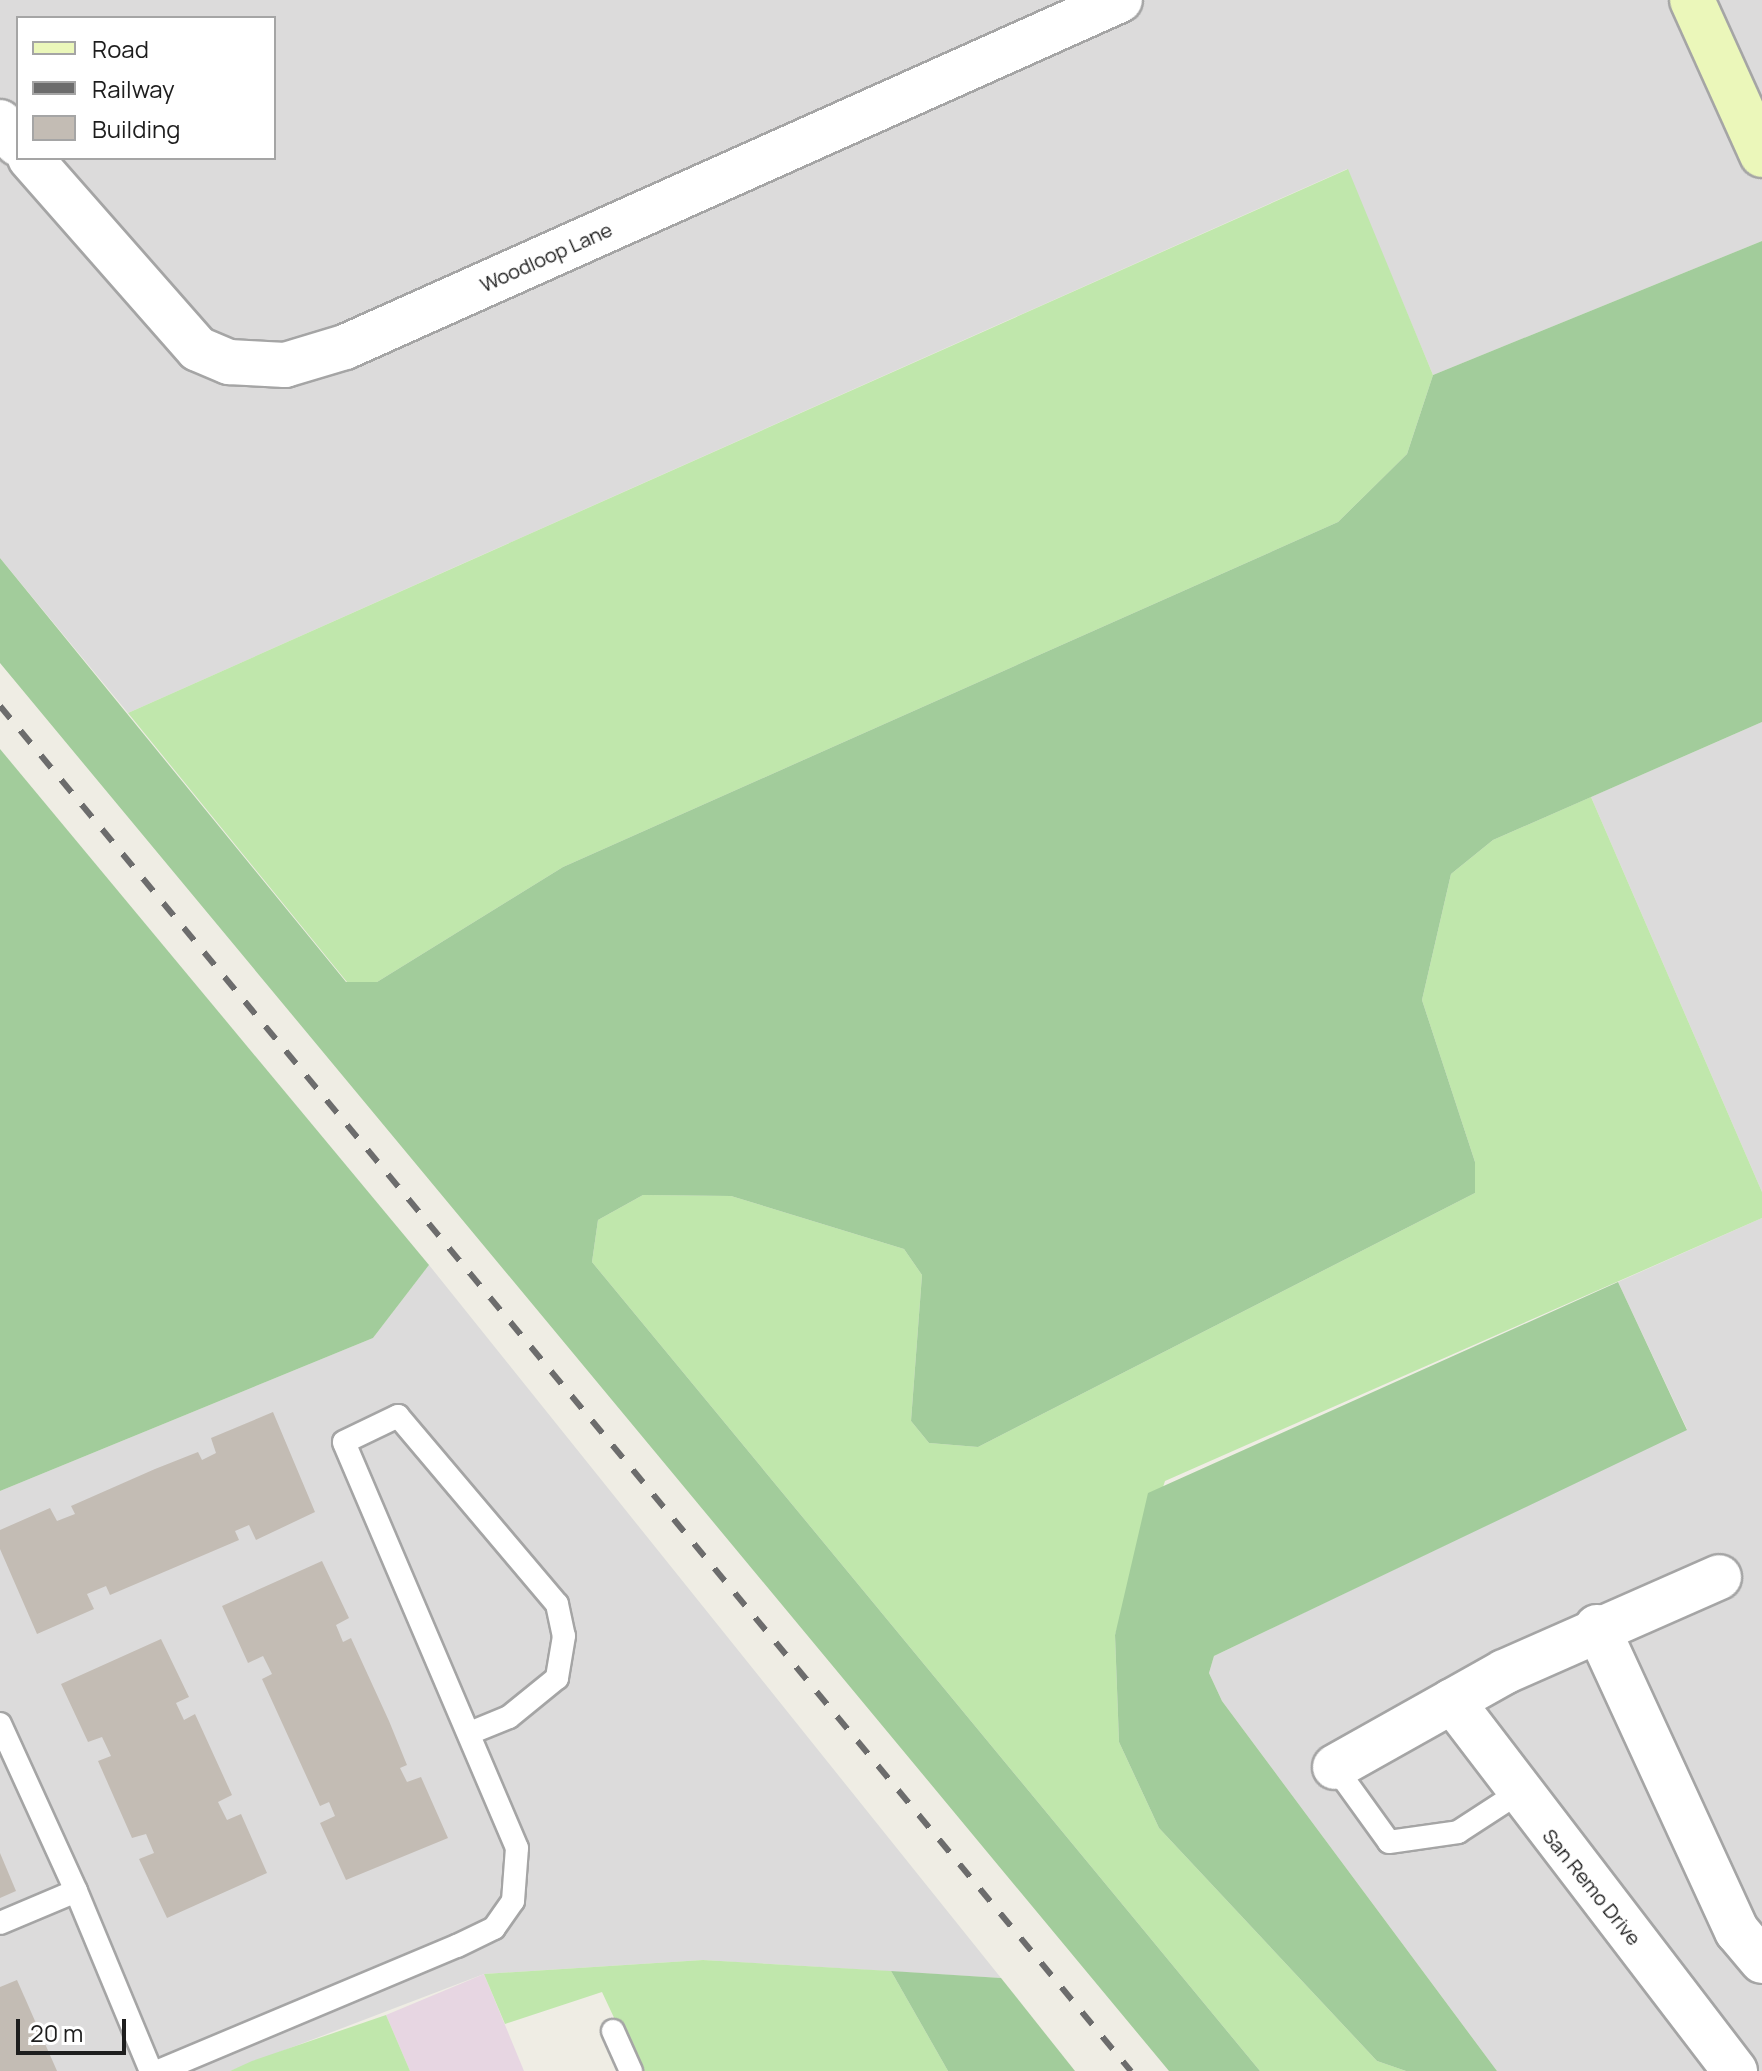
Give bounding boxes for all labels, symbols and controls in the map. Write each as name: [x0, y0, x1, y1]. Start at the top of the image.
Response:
legend: [16, 16, 276, 160]
text: Road: [92, 32, 149, 65]
text: Railway: [92, 72, 175, 105]
text: Building: [92, 112, 180, 145]
street label: Woodloop Lane: [476, 217, 616, 297]
street label: San Remo Drive: [1538, 1824, 1646, 1950]
scale bar: [20, 2003, 130, 2053]
text: 20 m: [30, 2016, 83, 2049]

